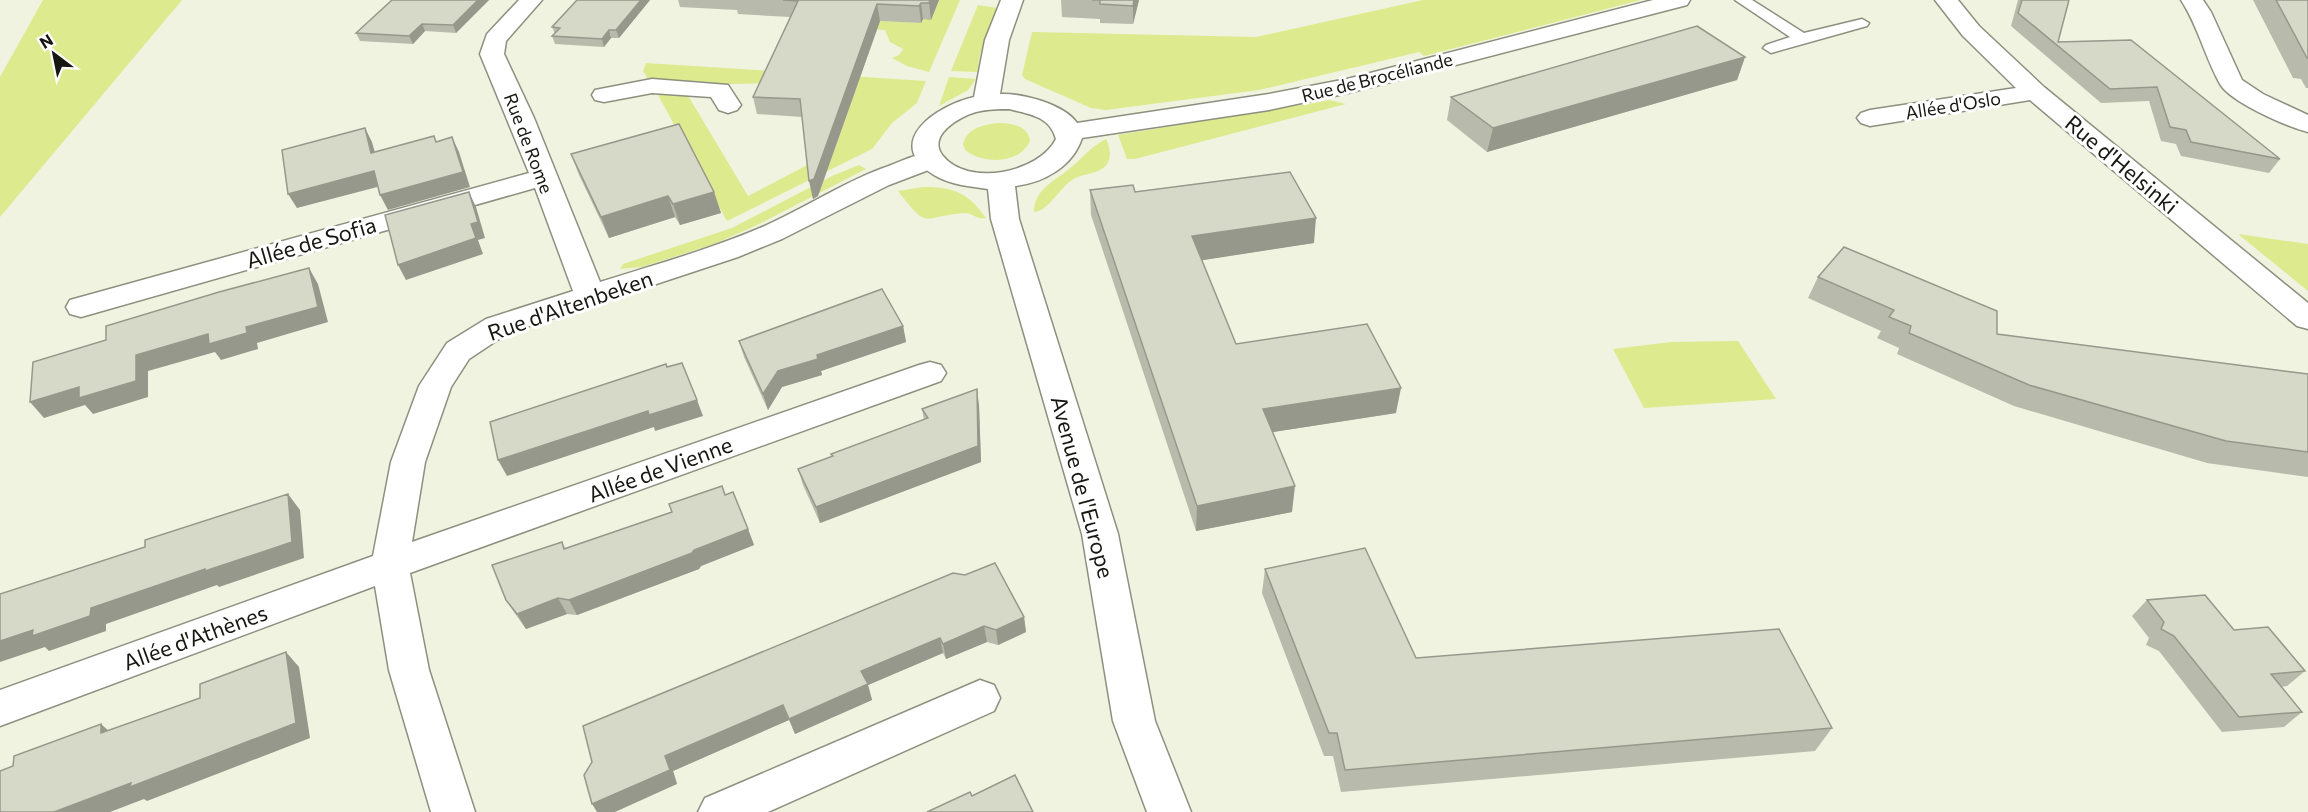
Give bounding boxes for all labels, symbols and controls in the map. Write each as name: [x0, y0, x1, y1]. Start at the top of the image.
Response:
north arrow: [24, 24, 84, 84]
text: N: [36, 30, 56, 52]
street label: Rue de Brocéliande: [1299, 48, 1455, 106]
street label: Allée d'Oslo: [1904, 87, 2002, 123]
street label: Rue de Rome: [500, 90, 558, 196]
street label: Rue d'Helsinki: [2060, 109, 2184, 219]
street label: Allée de Sofia: [243, 211, 379, 273]
street label: Rue d'Altenbeken: [484, 264, 656, 346]
street label: Avenue de l'Europe: [1046, 393, 1120, 581]
street label: Allée de Vienne: [584, 430, 736, 508]
street label: Allée d'Athènes: [119, 598, 271, 676]

